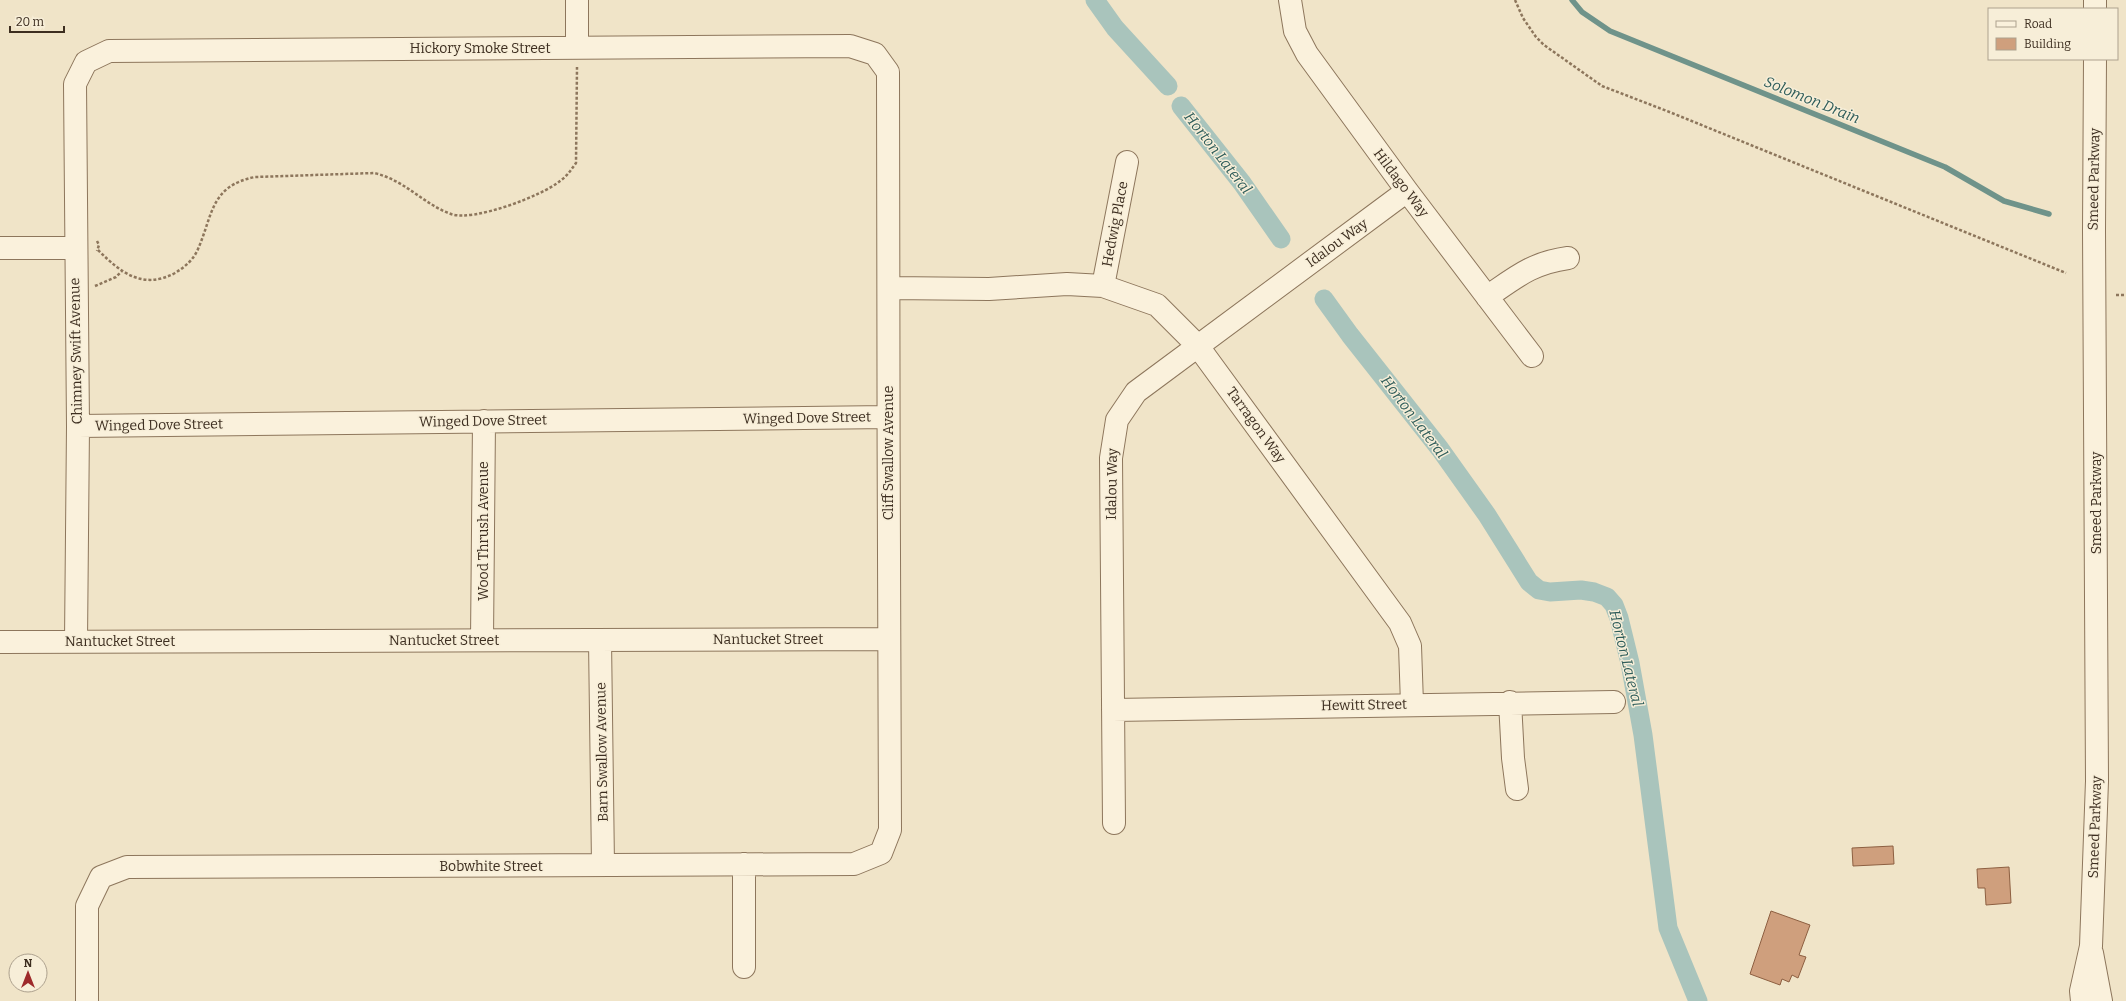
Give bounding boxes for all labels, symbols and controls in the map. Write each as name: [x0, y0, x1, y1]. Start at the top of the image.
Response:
scale bar: [10, 8, 64, 34]
legend: [1988, 8, 2118, 60]
text: 20 m: [16, 15, 45, 29]
text: Road: [2024, 17, 2052, 31]
text: Building: [2024, 37, 2071, 51]
street label: Hickory Smoke Street: [409, 40, 551, 57]
water label: Solomon Drain: [1761, 73, 1863, 127]
water label: Horton Lateral: [1180, 108, 1256, 198]
street label: Smeed Parkway: [2085, 127, 2103, 230]
street label: Hildago Way: [1370, 145, 1433, 221]
street label: Hedwig Place: [1098, 180, 1132, 268]
street label: Idalou Way: [1303, 215, 1372, 271]
street label: Chimney Swift Avenue: [66, 278, 86, 424]
water label: Horton Lateral: [1377, 372, 1451, 462]
street label: Tarragon Way: [1223, 384, 1290, 467]
street label: Cliff Swallow Avenue: [880, 386, 897, 520]
street label: Winged Dove Street: [743, 408, 871, 428]
street label: Winged Dove Street: [419, 411, 547, 431]
street label: Winged Dove Street: [95, 415, 223, 435]
street label: Idalou Way: [1103, 447, 1121, 520]
street label: Smeed Parkway: [2088, 451, 2105, 554]
street label: Wood Thrush Avenue: [475, 461, 492, 601]
water label: Horton Lateral: [1605, 608, 1647, 708]
street label: Nantucket Street: [713, 631, 823, 648]
street label: Nantucket Street: [389, 632, 499, 649]
street label: Nantucket Street: [65, 633, 175, 650]
street label: Barn Swallow Avenue: [592, 682, 612, 822]
street label: Hewitt Street: [1321, 696, 1407, 714]
street label: Smeed Parkway: [2085, 775, 2105, 879]
street label: Bobwhite Street: [439, 858, 543, 875]
north arrow: [8, 953, 48, 993]
text: N: [24, 957, 33, 970]

